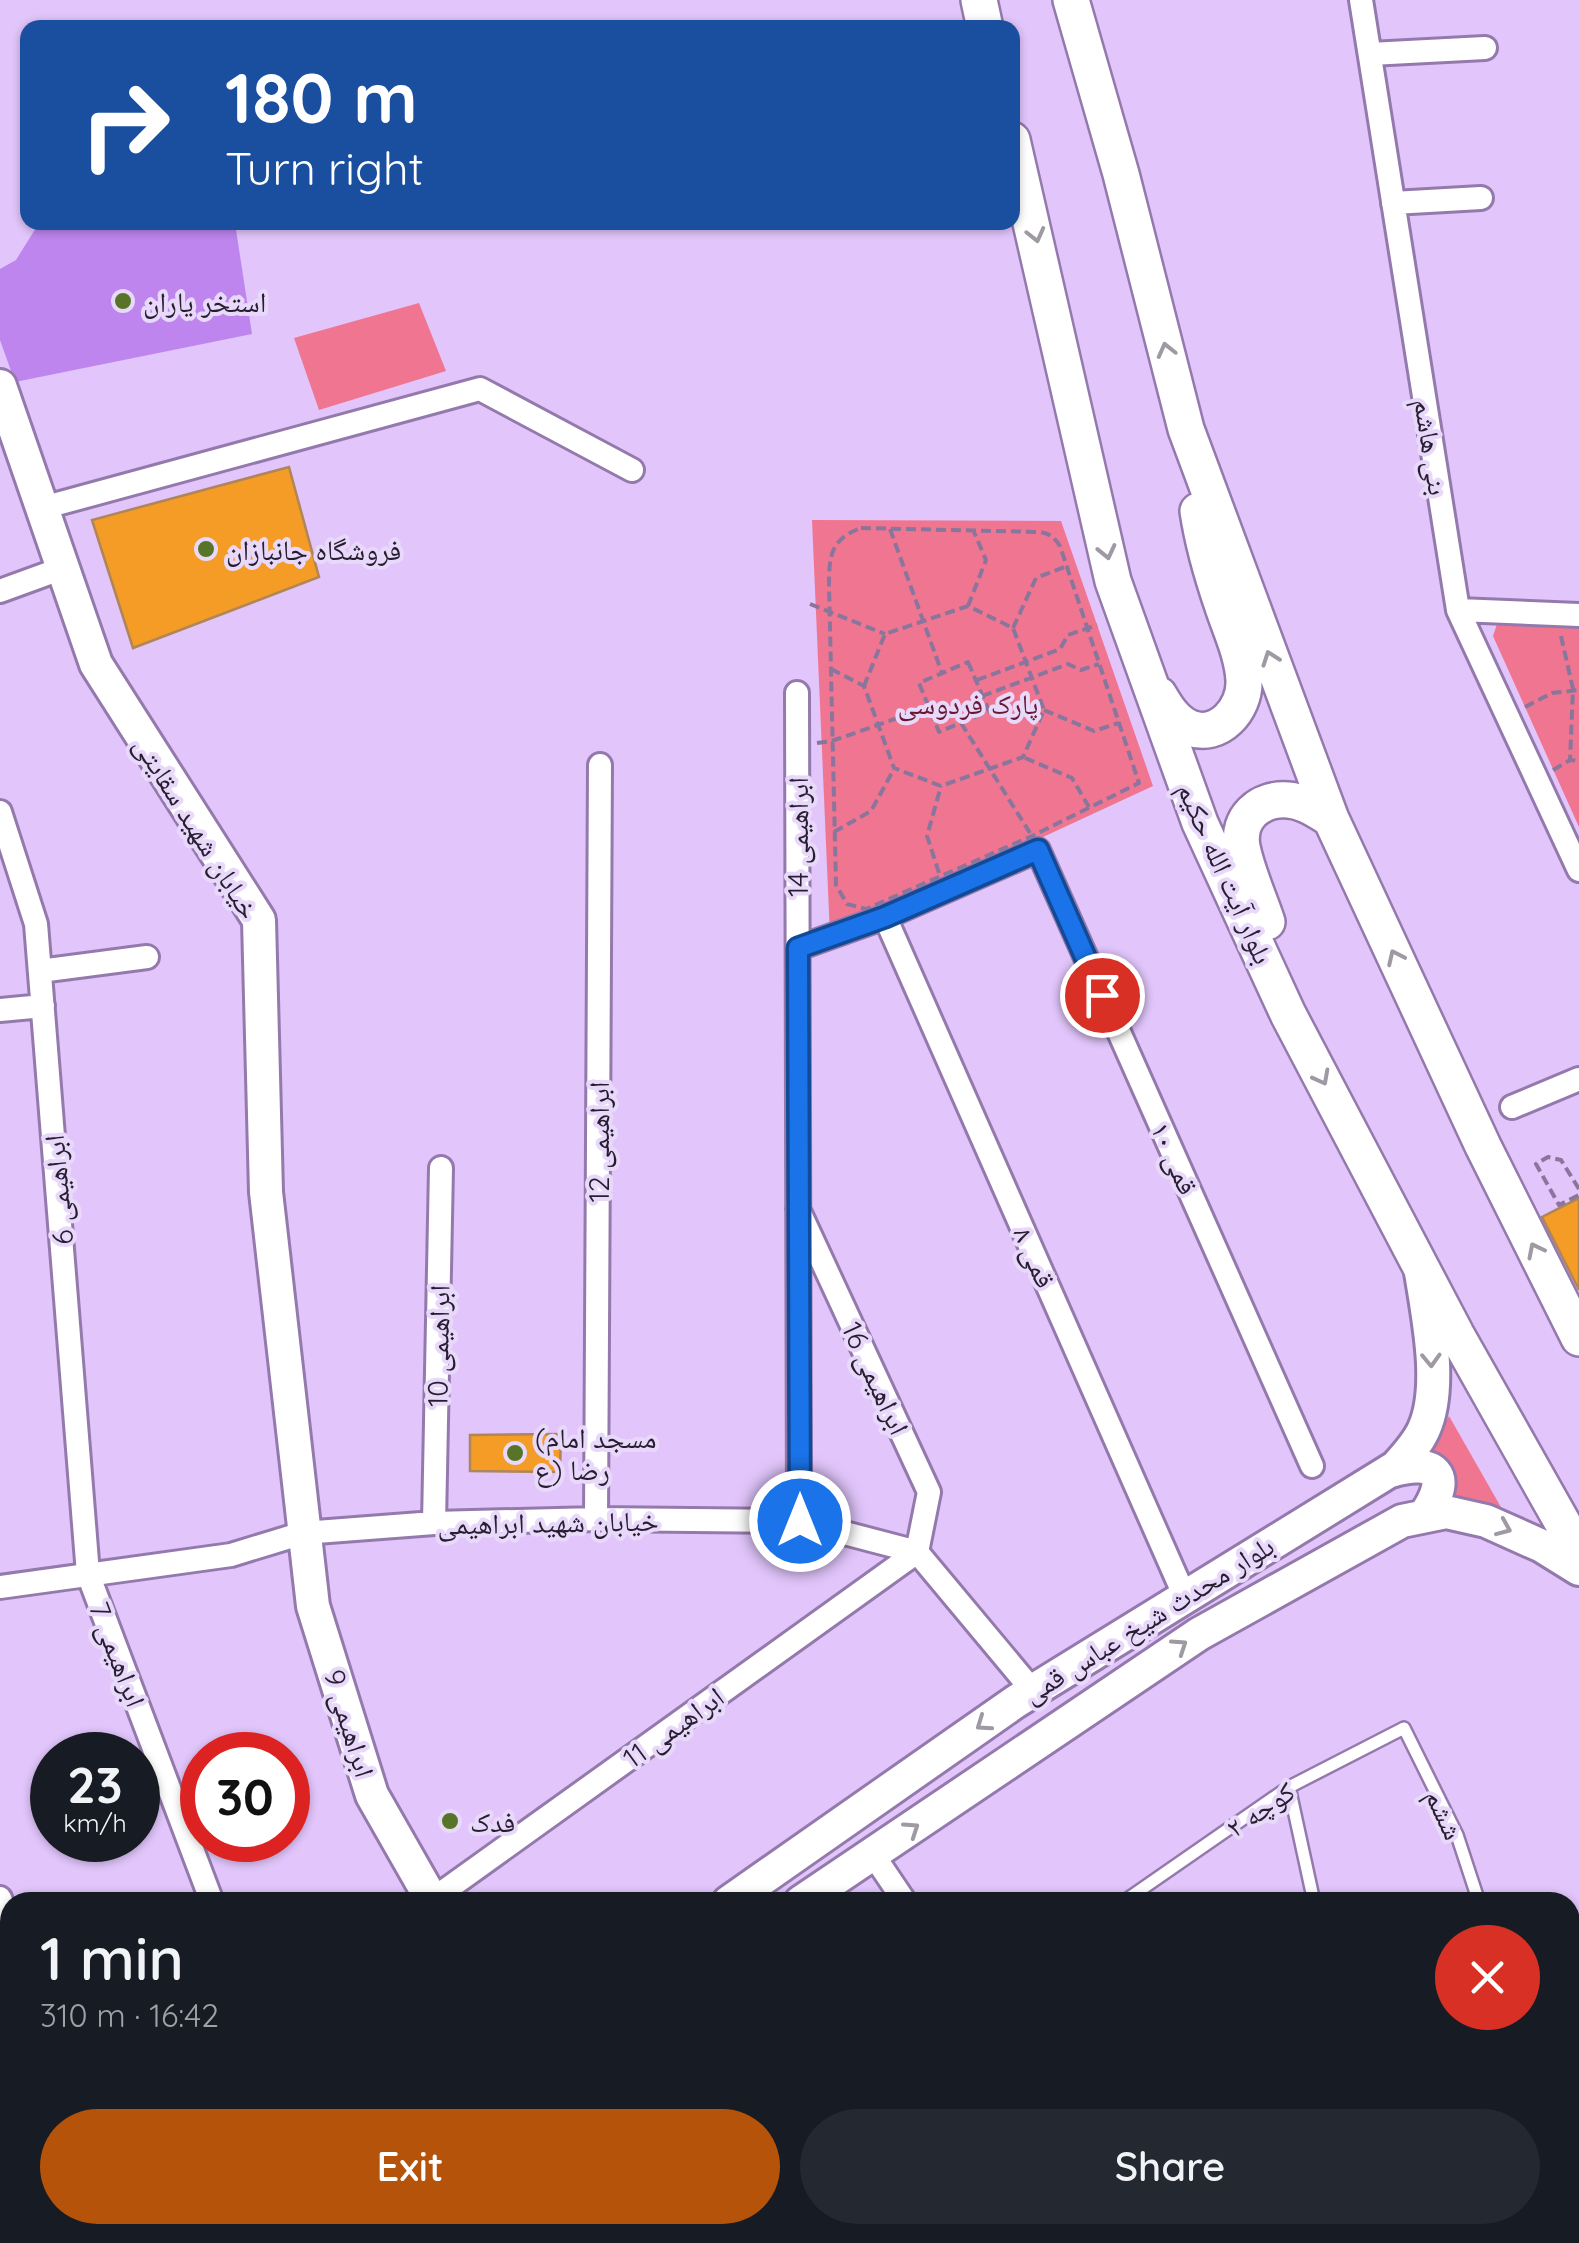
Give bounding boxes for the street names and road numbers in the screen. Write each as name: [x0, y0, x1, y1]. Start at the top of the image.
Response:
street label: بنی هاشم: [1405, 396, 1457, 498]
street label: خیابان شهید سقایتی: [126, 729, 267, 925]
street label: ابراهیمی 14: [780, 777, 816, 897]
street label: بلوار آیت الله حکیم: [1169, 777, 1282, 970]
street label: ابراهیمی 12: [581, 1082, 617, 1202]
street label: قمی ۱۰: [1143, 1116, 1206, 1200]
street label: ابراهیمی 6: [36, 1134, 81, 1246]
street label: قمی ۸: [1005, 1221, 1064, 1293]
street label: ابراهیمی 10: [419, 1285, 458, 1407]
street label: ابراهیمی 16: [834, 1316, 917, 1440]
street label: خیابان شهید ابراهیمی: [437, 1503, 659, 1542]
street label: بلوار محدث شیخ عباس قمی: [1016, 1527, 1281, 1711]
street label: ابراهیمی 7: [81, 1597, 154, 1712]
street label: ابراهیمی 9: [316, 1665, 383, 1781]
street label: ابراهیمی 11: [616, 1679, 731, 1776]
street label: کوچه ۲: [1219, 1773, 1301, 1845]
street label: ششم: [1416, 1783, 1472, 1846]

